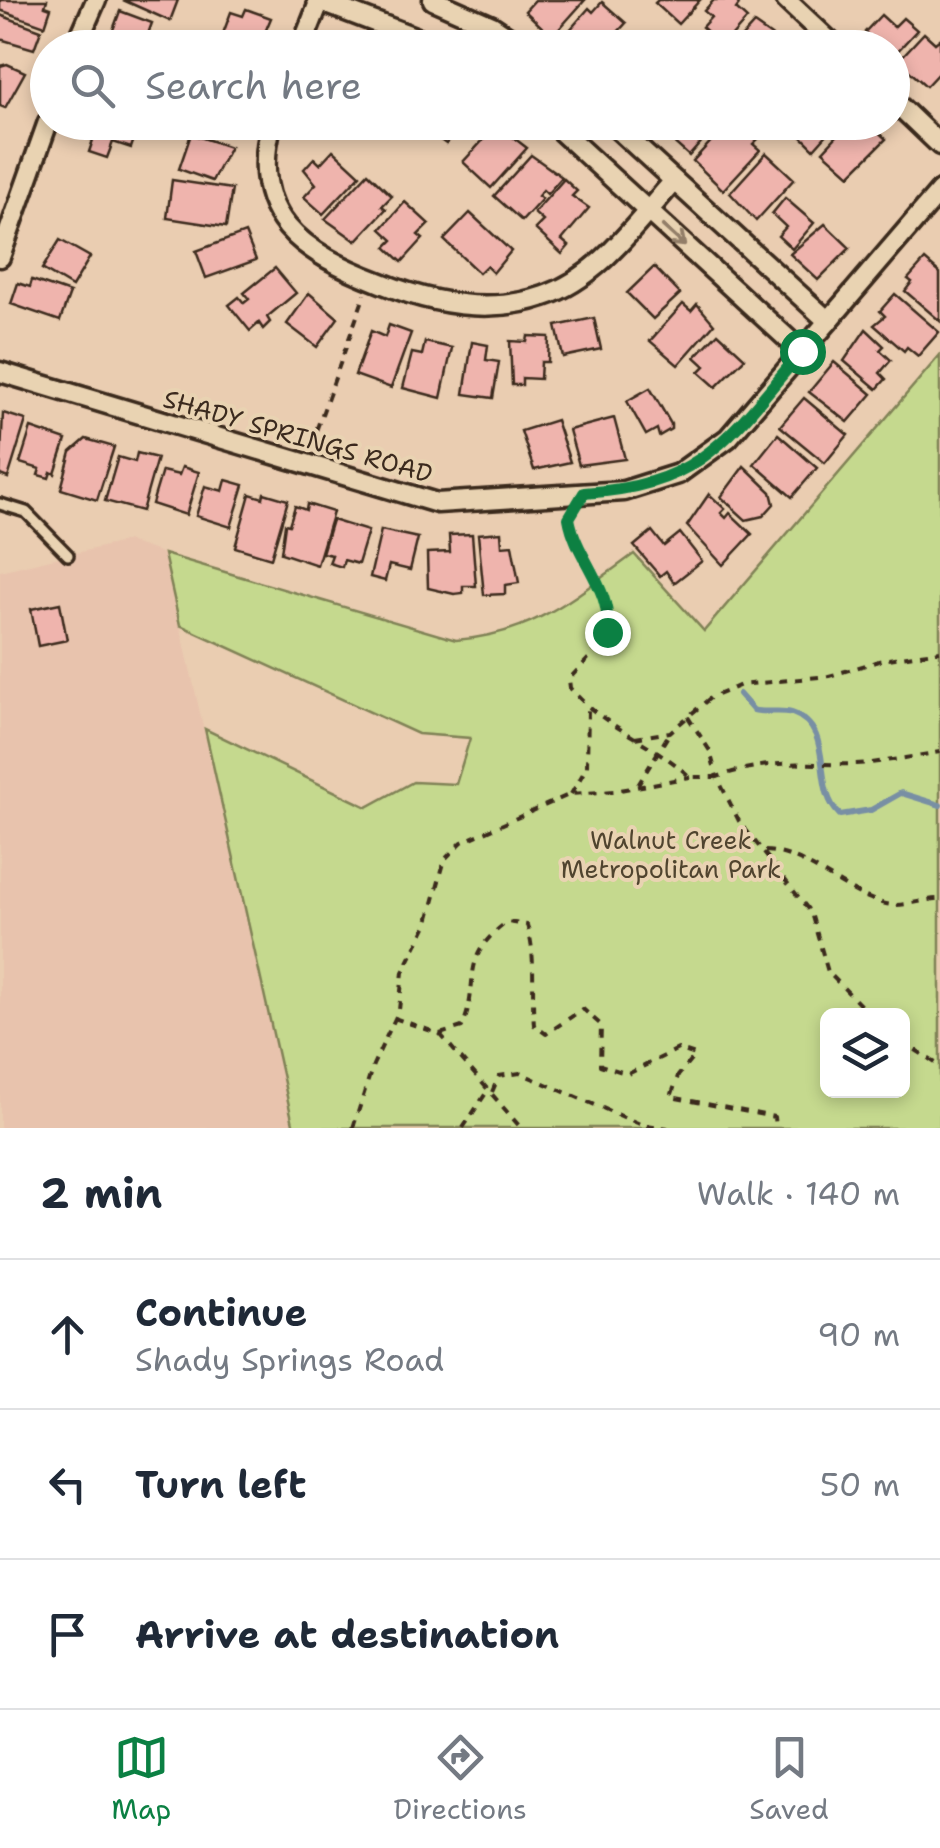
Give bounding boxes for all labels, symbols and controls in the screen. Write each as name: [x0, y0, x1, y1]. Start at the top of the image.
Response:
search box: [30, 30, 910, 140]
icon: search: [65, 58, 120, 113]
text: Search here: [145, 60, 362, 111]
one-way arrow: [661, 224, 686, 247]
route start: [780, 329, 826, 375]
street label: SHADY SPRINGS ROAD: [159, 381, 437, 491]
route end: [585, 610, 631, 656]
park label: Walnut Creek Metropolitan Park: [561, 823, 781, 886]
map controls: [820, 1008, 910, 1098]
button: layers: [820, 1008, 910, 1098]
text: 2 min: [40, 1165, 162, 1221]
text: Walk · 140 m: [697, 1172, 900, 1215]
text: Continue: [135, 1287, 307, 1338]
icon: ahead: [40, 1307, 95, 1362]
text: 90 m: [817, 1313, 900, 1356]
text: Shady Springs Road: [135, 1338, 444, 1381]
icon: left: [40, 1457, 95, 1512]
text: Turn left: [135, 1459, 307, 1510]
text: 50 m: [820, 1463, 900, 1506]
icon: arrive: [40, 1607, 95, 1662]
text: Arrive at destination: [135, 1609, 559, 1660]
tab: Map: [111, 1730, 171, 1828]
tab: Directions: [394, 1730, 527, 1828]
tab: Saved: [749, 1730, 829, 1828]

